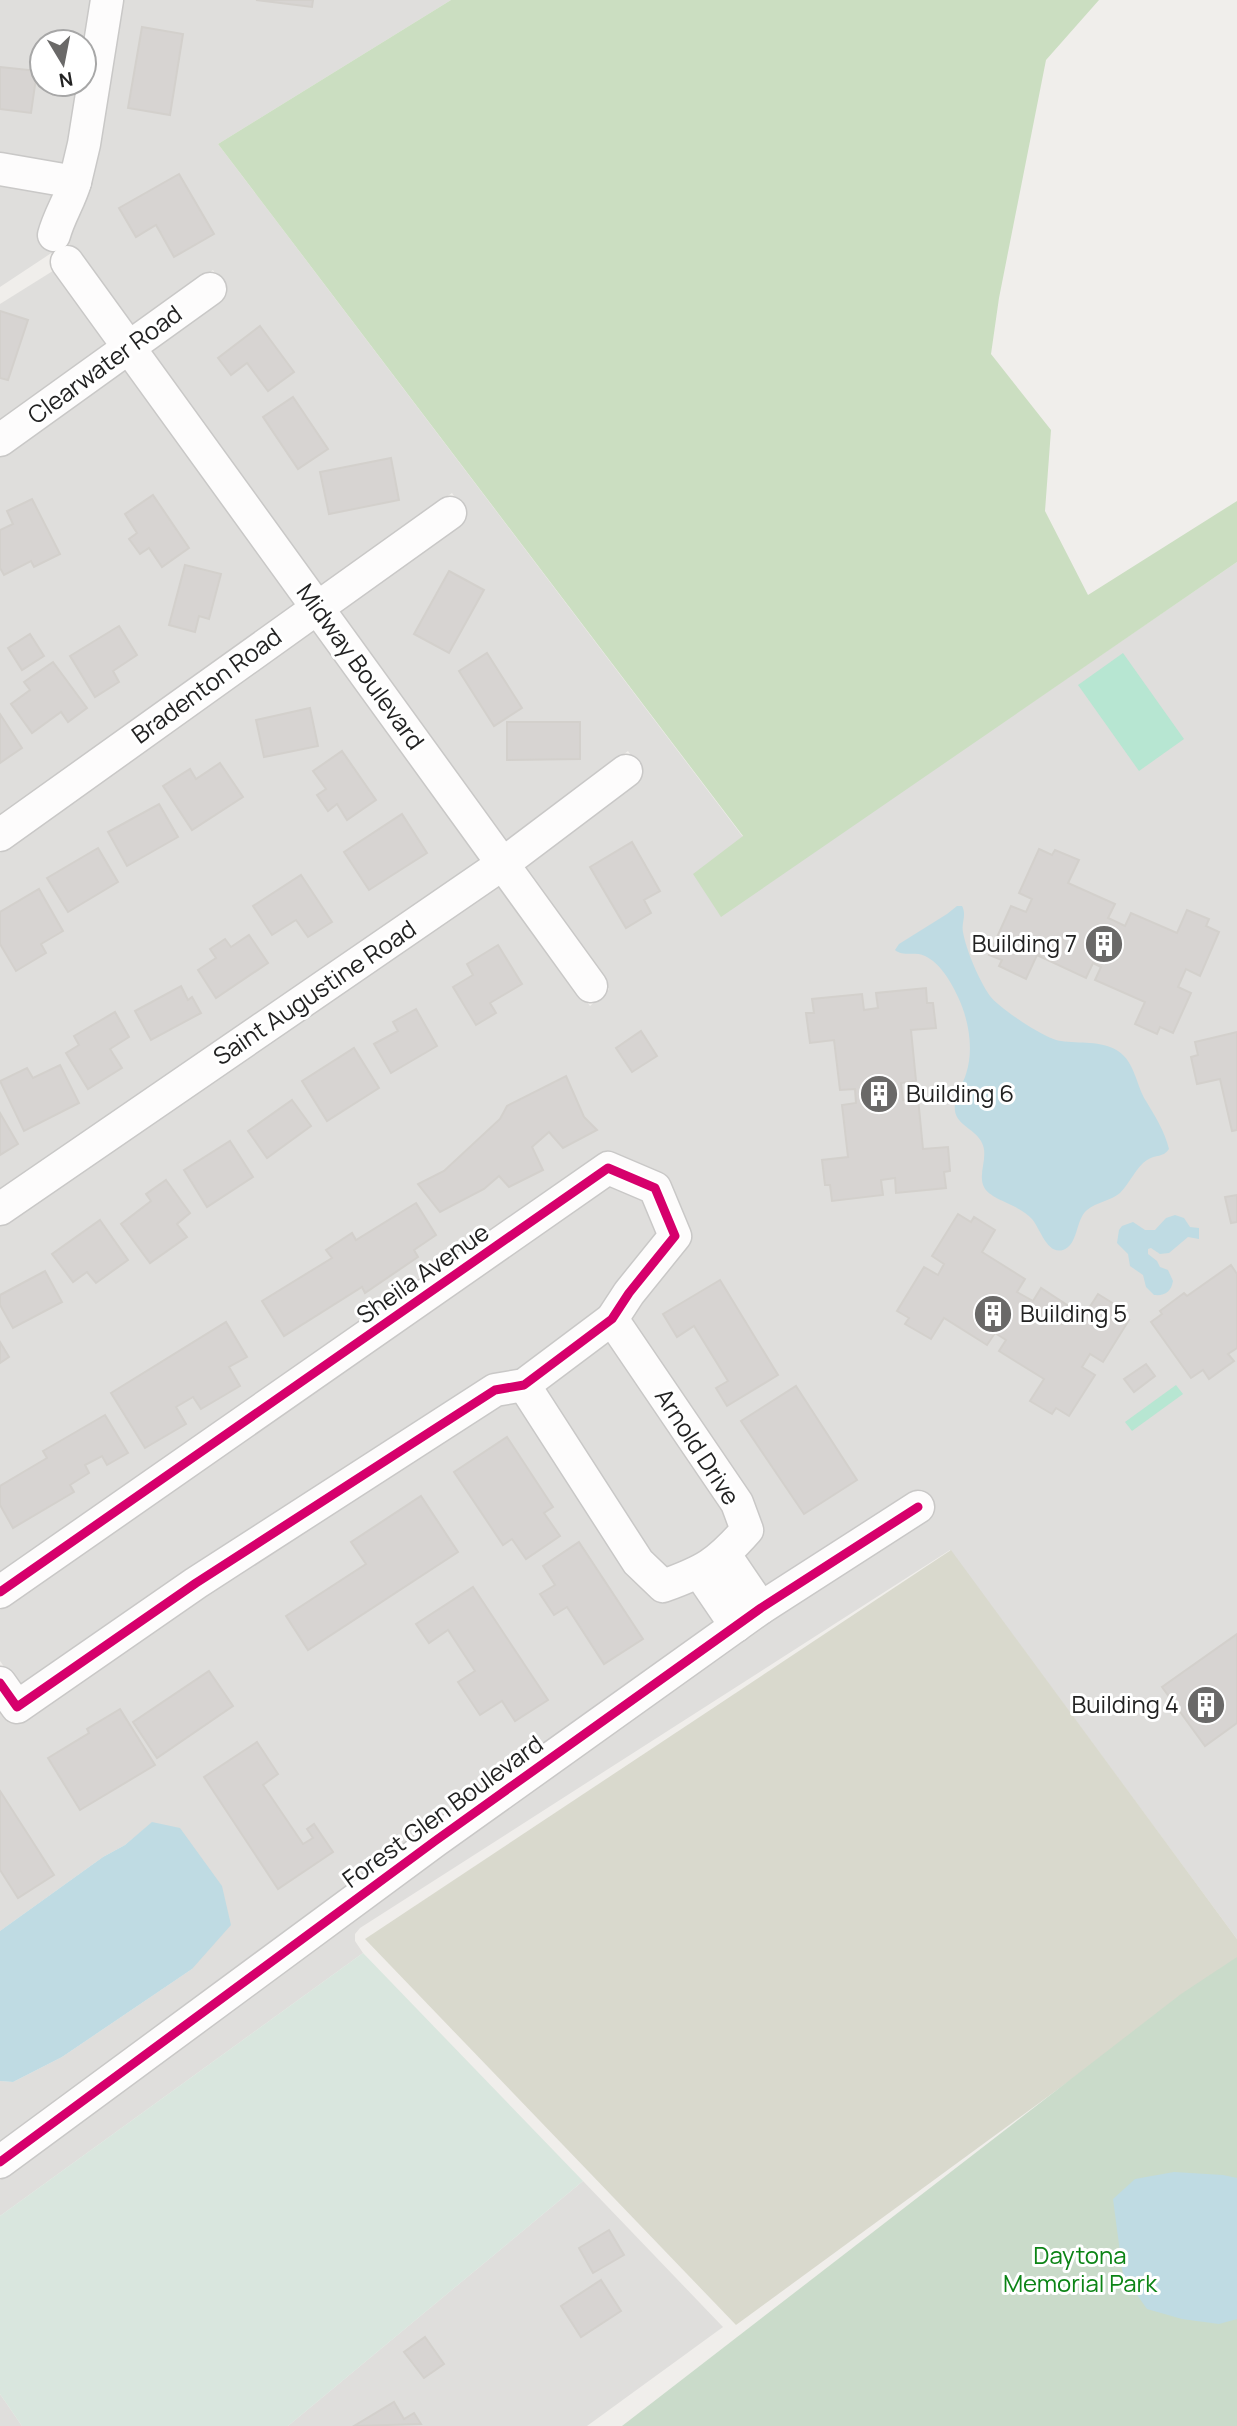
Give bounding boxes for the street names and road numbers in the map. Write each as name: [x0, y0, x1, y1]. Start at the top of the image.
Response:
street label: Clearwater Road: [20, 297, 188, 431]
street label: Midway Boulevard: [290, 577, 433, 756]
street label: Bradenton Road: [125, 619, 288, 750]
street label: Saint Augustine Road: [206, 912, 422, 1072]
street label: Sheila Avenue: [349, 1215, 495, 1331]
street label: Arnold Drive: [648, 1381, 748, 1511]
street label: Forest Glen Boulevard: [335, 1727, 549, 1895]

